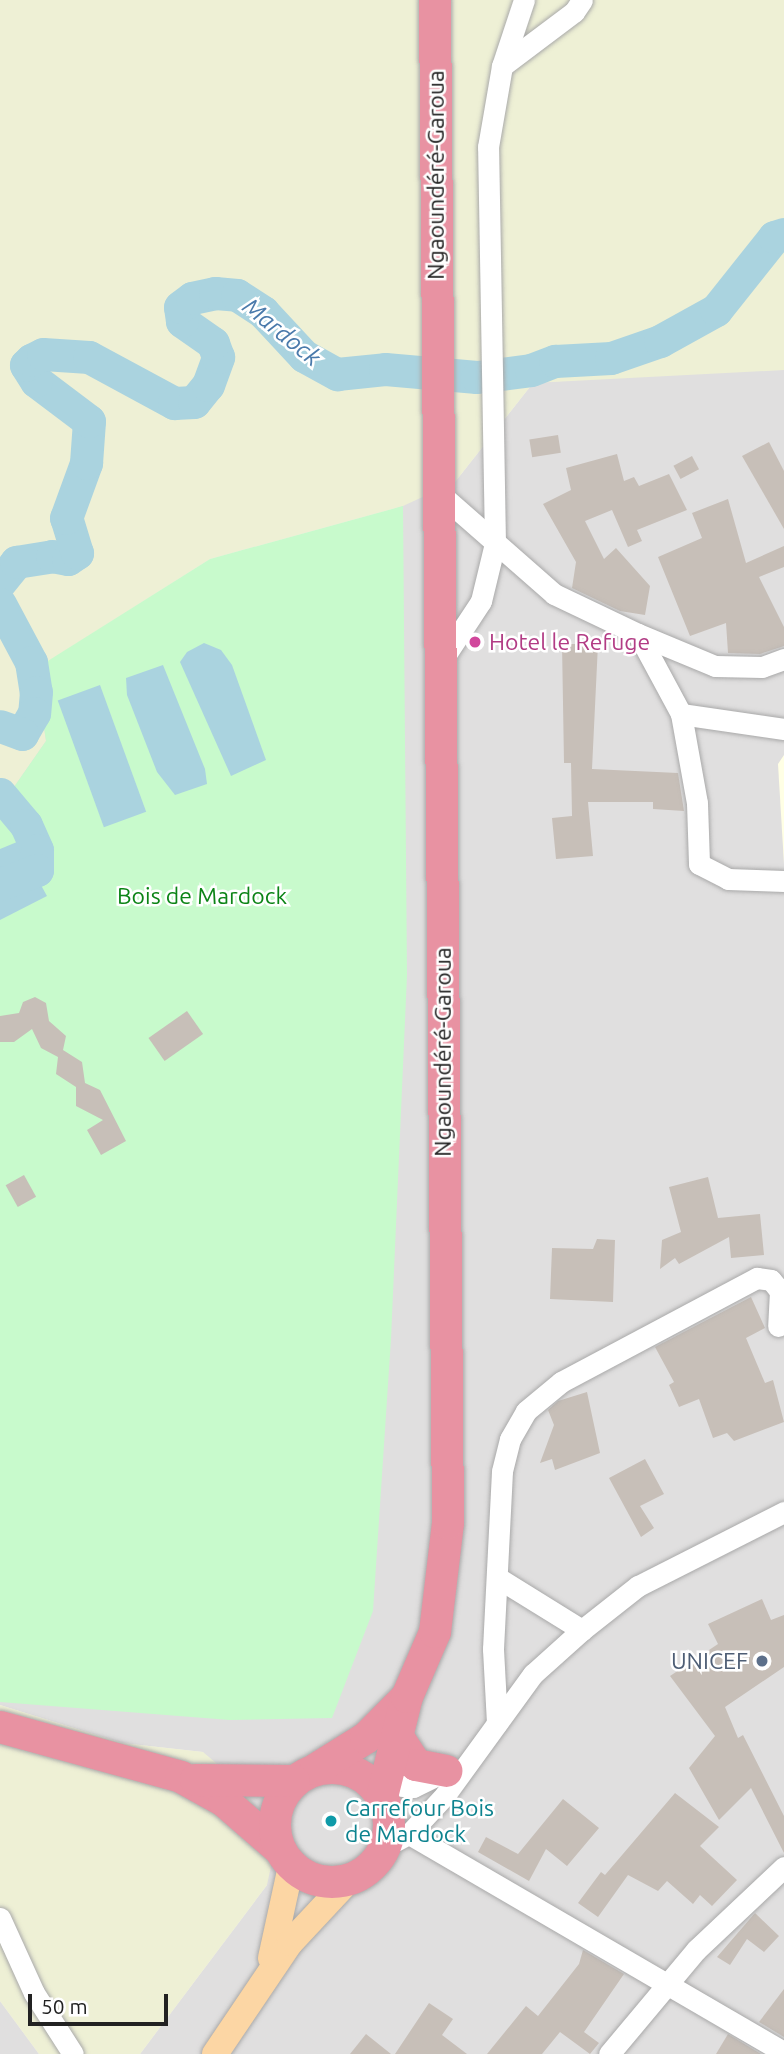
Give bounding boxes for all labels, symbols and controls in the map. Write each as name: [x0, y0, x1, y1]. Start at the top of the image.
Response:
street label: Ngaoundéré-Garoua: [422, 70, 450, 280]
water label: Mardock: [237, 292, 327, 372]
place label: Hotel le Refuge: [489, 628, 650, 656]
marker: Hotel le Refuge: [467, 634, 483, 650]
park label: Bois de Mardock: [117, 882, 287, 910]
street label: Ngaoundéré-Garoua: [429, 947, 457, 1157]
place label: UNICEF: [671, 1647, 748, 1675]
marker: UNICEF: [754, 1653, 770, 1669]
place label: Carrefour Bois de Mardock: [345, 1794, 494, 1848]
marker: Carrefour Bois de Mardock: [323, 1813, 339, 1829]
scale bar: [32, 1980, 172, 2024]
text: 50 m: [41, 1994, 88, 2018]

